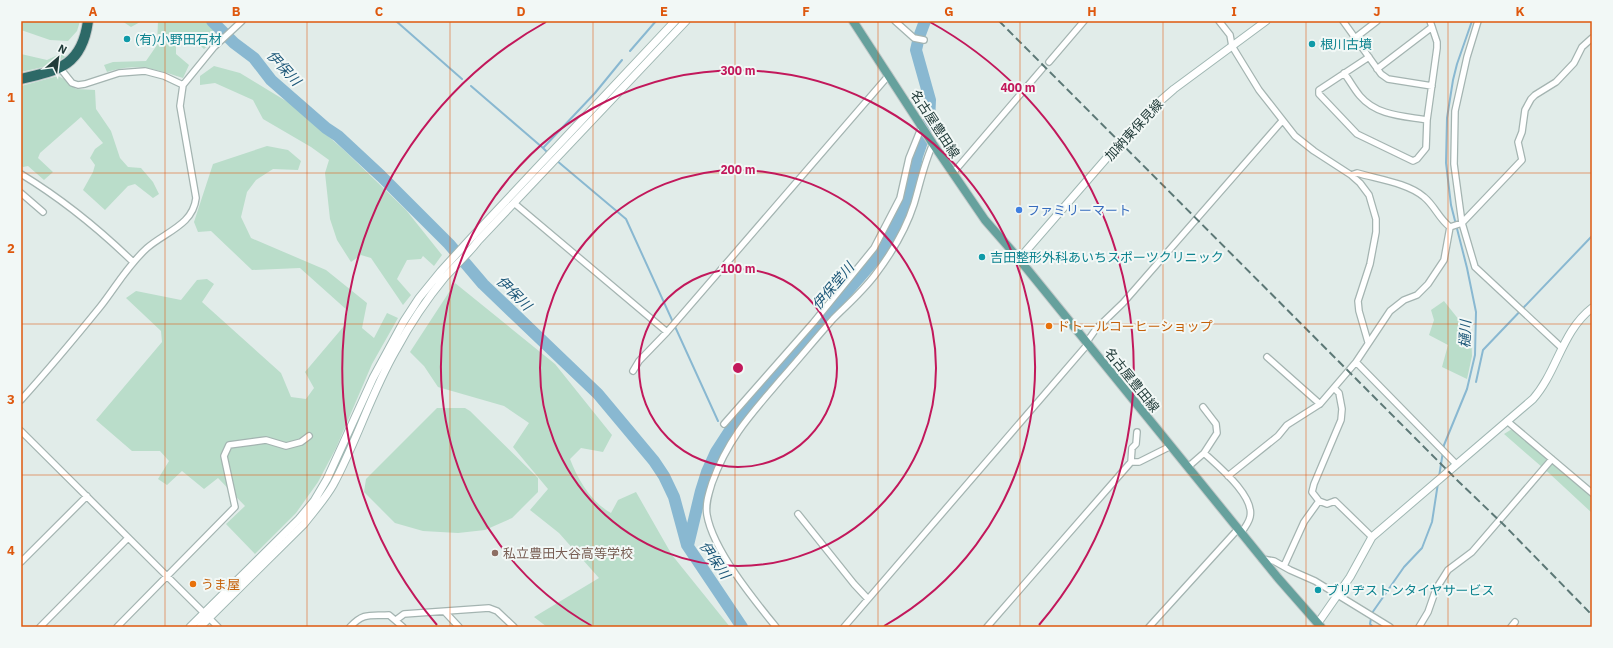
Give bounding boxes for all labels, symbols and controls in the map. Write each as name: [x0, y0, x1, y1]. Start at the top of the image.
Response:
text: A: [89, 3, 98, 20]
text: B: [232, 3, 241, 20]
text: C: [375, 3, 384, 20]
text: D: [516, 3, 526, 20]
text: E: [660, 3, 668, 20]
text: F: [802, 3, 810, 20]
text: G: [944, 3, 954, 20]
text: H: [1087, 3, 1097, 20]
text: I: [1231, 3, 1237, 20]
text: J: [1373, 3, 1381, 20]
text: K: [1515, 3, 1525, 20]
place label: (有)小野田石材: [135, 31, 222, 48]
marker: (有)小野田石材: [122, 34, 132, 44]
place label: 根川古墳: [1320, 36, 1372, 53]
north arrow: [38, 38, 78, 78]
marker: 根川古墳: [1307, 39, 1317, 49]
text: N: [56, 41, 70, 57]
water label: 伊保川: [263, 47, 306, 91]
text: 300 m: [720, 63, 756, 78]
text: 400 m: [1000, 80, 1036, 95]
street label: 名古屋豊田線: [907, 87, 963, 161]
text: 1: [7, 89, 15, 106]
street label: 加納東保見線: [1101, 96, 1167, 164]
text: 200 m: [720, 162, 756, 177]
place label: ファミリーマート: [1027, 202, 1131, 219]
marker: ファミリーマート: [1014, 205, 1024, 215]
text: 2: [7, 240, 15, 257]
place label: 吉田整形外科あいちスポーツクリニック: [990, 249, 1224, 266]
marker: 吉田整形外科あいちスポーツクリニック: [977, 252, 987, 262]
water label: 伊保堂川: [808, 257, 859, 313]
text: 100 m: [720, 261, 756, 276]
water label: 伊保川: [493, 272, 537, 315]
place label: ドトールコーヒーショップ: [1057, 318, 1212, 335]
water label: 樋川: [1456, 318, 1475, 348]
marker: ドトールコーヒーショップ: [1044, 321, 1054, 331]
street label: 名古屋豊田線: [1101, 344, 1163, 416]
centre of rings: [731, 361, 745, 375]
text: 3: [7, 391, 15, 408]
water label: 伊保川: [696, 538, 735, 584]
text: 4: [7, 542, 15, 559]
place label: 私立豊田大谷高等学校: [503, 545, 633, 562]
marker: 私立豊田大谷高等学校: [490, 548, 500, 558]
place label: うま屋: [201, 576, 240, 593]
marker: うま屋: [188, 579, 198, 589]
place label: ブリヂストンタイヤサービス: [1326, 582, 1495, 599]
marker: ブリヂストンタイヤサービス: [1313, 585, 1323, 595]

